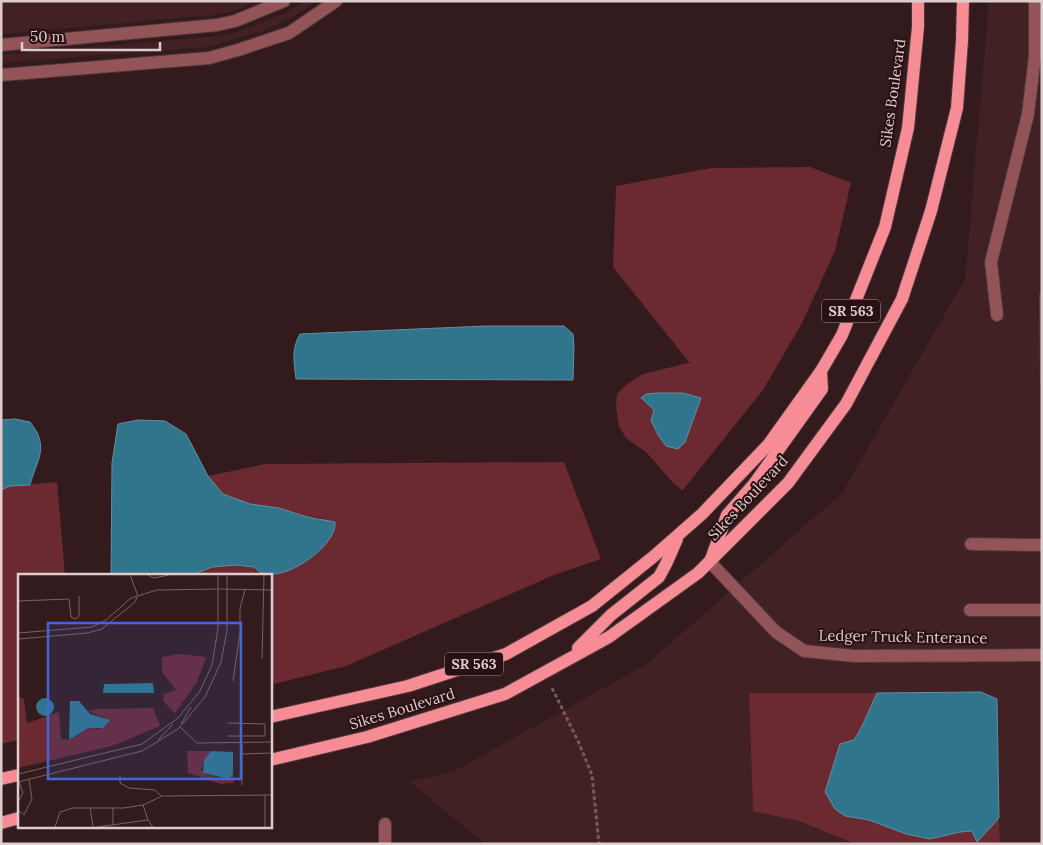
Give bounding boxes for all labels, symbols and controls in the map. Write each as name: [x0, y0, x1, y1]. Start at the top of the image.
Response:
scale bar: [22, 20, 160, 52]
text: 50 m: [30, 27, 65, 46]
street label: Sikes Boulevard: [875, 37, 910, 148]
road number: SR 563: [822, 300, 880, 322]
street label: Sikes Boulevard: [703, 451, 792, 544]
inset map: [18, 574, 271, 828]
street label: Ledger Truck Enterance: [818, 626, 988, 647]
road number: SR 563: [445, 652, 503, 676]
street label: Sikes Boulevard: [347, 683, 457, 734]

